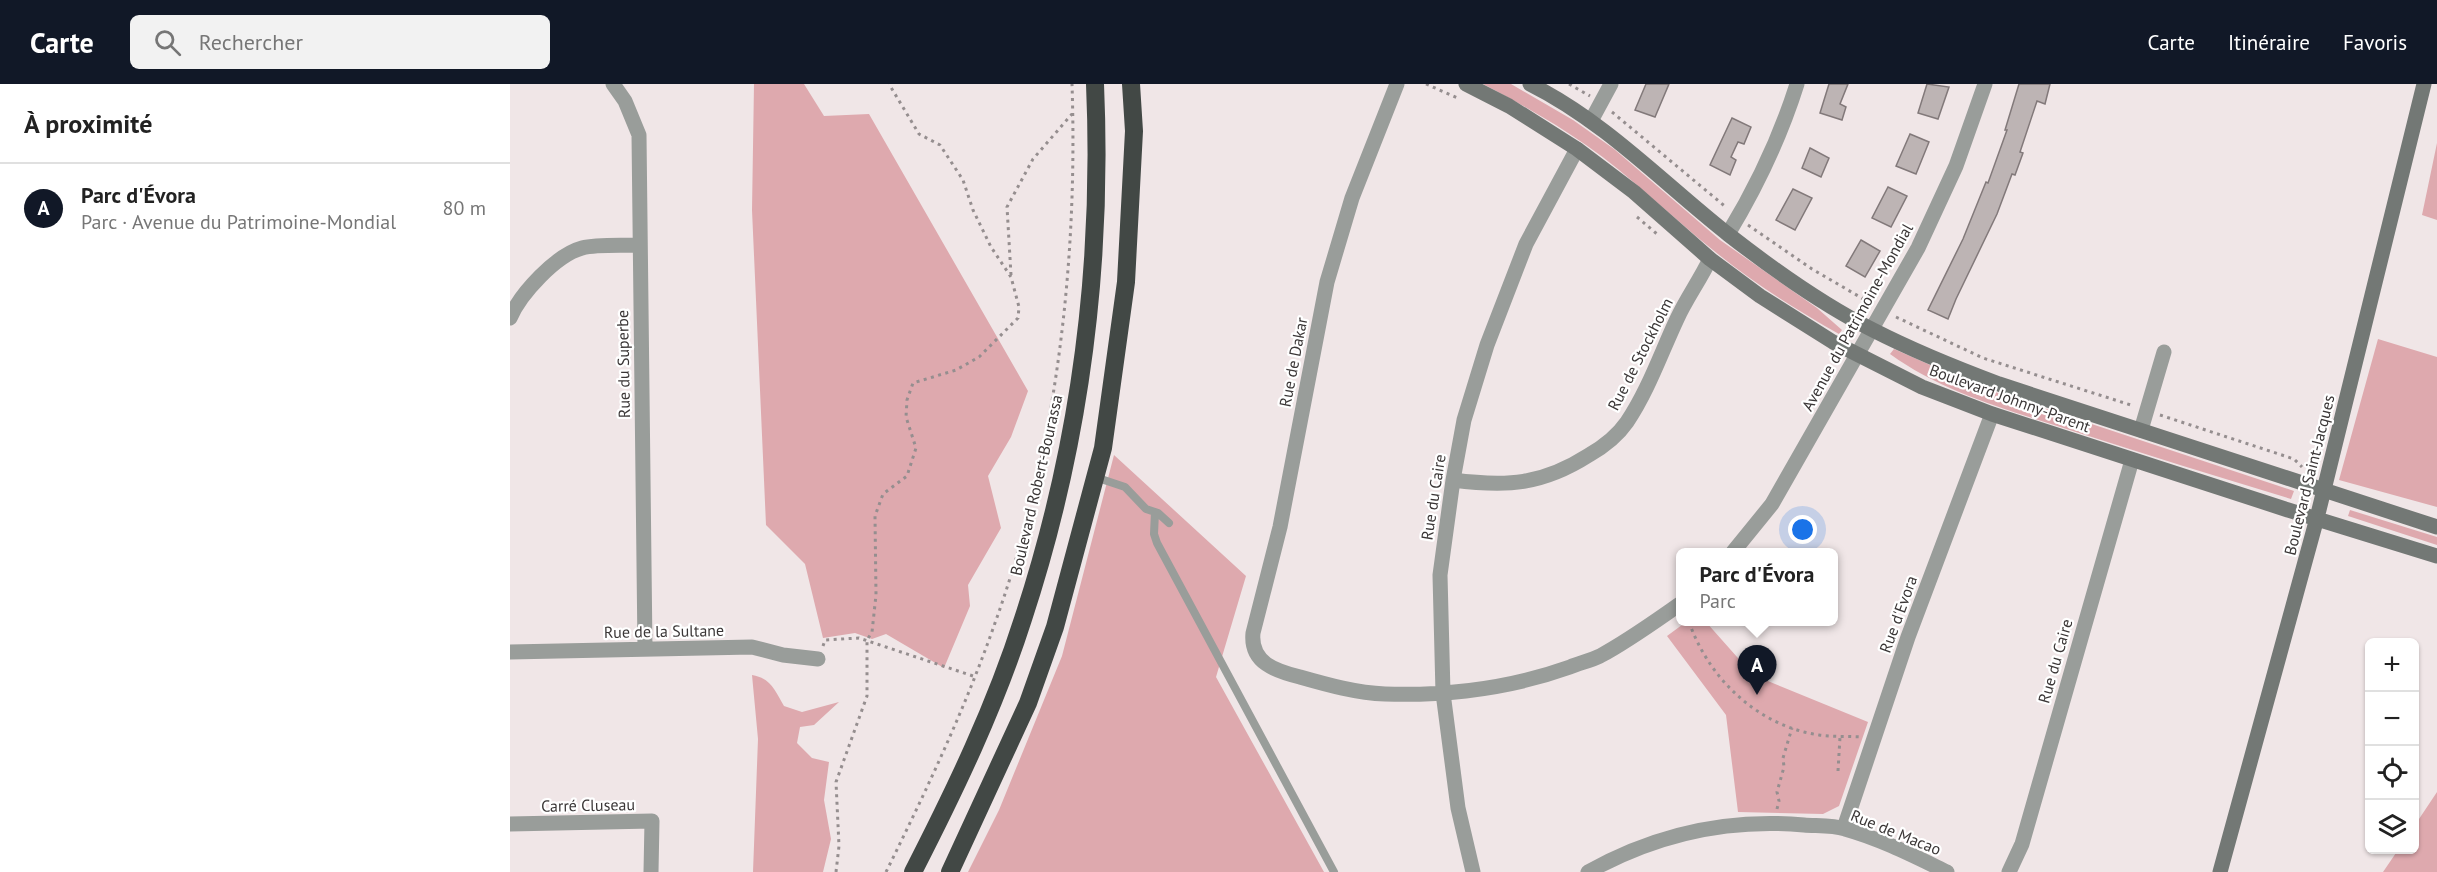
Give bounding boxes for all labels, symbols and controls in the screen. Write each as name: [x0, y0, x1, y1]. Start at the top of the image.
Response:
search box: [130, 15, 550, 69]
text: Carte: [30, 24, 94, 61]
icon: search: [151, 26, 184, 59]
text: Rechercher: [199, 28, 303, 56]
text: Carte: [2148, 29, 2195, 56]
text: Itinéraire: [2228, 29, 2310, 56]
text: Favoris: [2343, 29, 2407, 56]
text: À proximité: [24, 107, 152, 140]
text: Parc d'Évora: [81, 181, 196, 209]
text: A: [37, 195, 50, 221]
text: 80 m: [443, 195, 486, 221]
text: Parc · Avenue du Patrimoine-Mondial: [81, 209, 396, 235]
street label: Avenue du Patrimoine-Mondial: [1797, 220, 1917, 414]
street label: Rue de Stockholm: [1603, 294, 1677, 414]
street label: Rue du Superbe: [612, 310, 634, 418]
street label: Rue de Dakar: [1275, 315, 1312, 408]
street label: Boulevard Johnny-Parent: [1927, 360, 2094, 437]
street label: Boulevard Saint-Jacques: [2279, 392, 2339, 557]
street label: Boulevard Robert-Bourassa: [1005, 393, 1067, 577]
street label: Rue du Caire: [1416, 453, 1450, 541]
your location: [1788, 515, 1817, 544]
popup: [1676, 548, 1838, 626]
text: Parc d'Évora: [1700, 560, 1814, 588]
street label: Rue d'Evora: [1875, 573, 1921, 655]
text: Parc: [1700, 588, 1736, 614]
street label: Rue du Caire: [2033, 617, 2077, 705]
street label: Rue de la Sultane: [604, 620, 724, 642]
map controls: [2365, 638, 2419, 854]
button: +: [2365, 638, 2419, 692]
pin: A: [1738, 646, 1776, 695]
button: −: [2365, 692, 2419, 746]
button: locate: [2365, 746, 2419, 800]
street label: Carré Cluseau: [541, 794, 635, 816]
button: layers: [2365, 800, 2419, 854]
street label: Rue de Macao: [1848, 805, 1944, 859]

